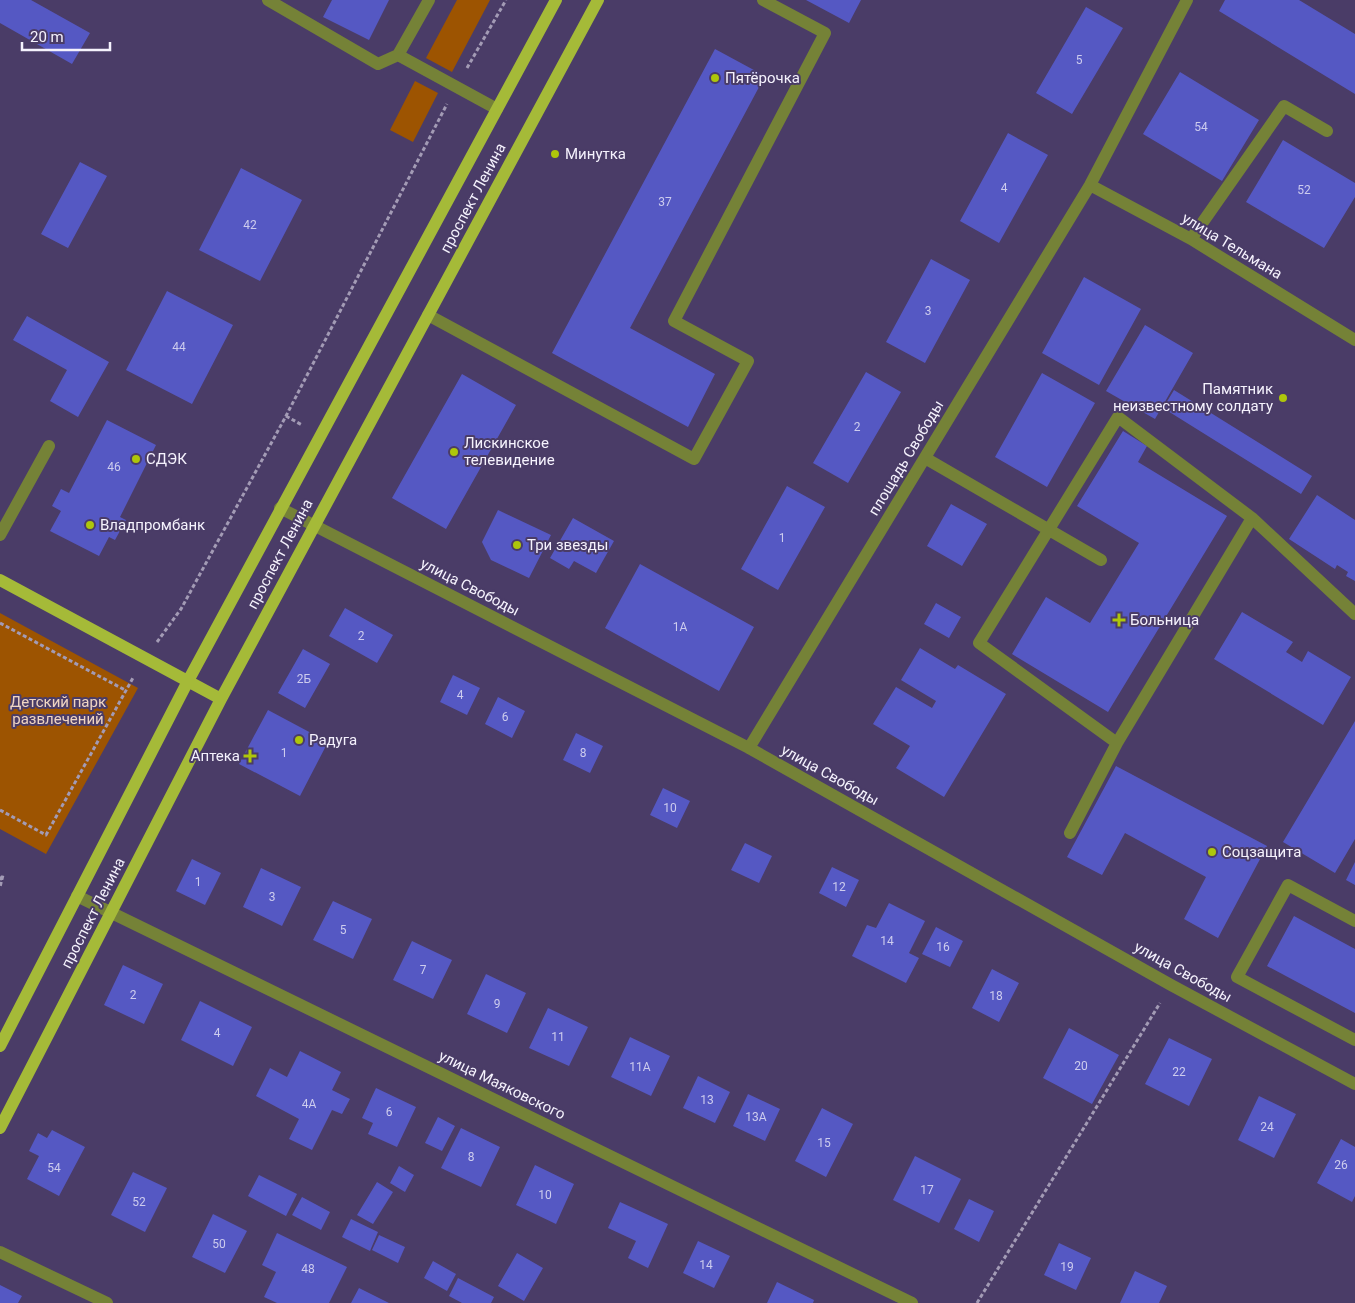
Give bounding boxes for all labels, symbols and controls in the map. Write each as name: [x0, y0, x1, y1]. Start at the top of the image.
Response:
scale bar: [22, 20, 110, 52]
text: 20 m: [30, 28, 64, 46]
house number: 5: [1076, 53, 1083, 67]
place label: Пятёрочка: [725, 69, 800, 87]
marker: Пятёрочка: [709, 72, 721, 84]
house number: 54: [1194, 120, 1208, 134]
street label: проспект Ленина: [436, 140, 510, 256]
place label: Минутка: [565, 145, 626, 163]
marker: Минутка: [549, 148, 561, 160]
house number: 4: [1001, 181, 1008, 195]
house number: 52: [1297, 183, 1311, 197]
house number: 37: [658, 195, 672, 209]
street label: улица Тельмана: [1179, 209, 1285, 283]
house number: 42: [243, 218, 257, 232]
house number: 3: [925, 304, 931, 318]
house number: 44: [172, 340, 186, 354]
place label: Памятник неизвестному солдату: [1113, 380, 1273, 415]
marker: Памятник неизвестному солдату: [1277, 392, 1289, 404]
street label: площадь Свободы: [864, 397, 948, 519]
house number: 2: [854, 420, 861, 434]
place label: Лискинское телевидение: [464, 434, 555, 469]
marker: Лискинское телевидение: [448, 446, 460, 458]
place label: СДЭК: [146, 450, 187, 468]
marker: СДЭК: [130, 453, 142, 465]
house number: 46: [107, 460, 121, 474]
street label: проспект Ленина: [243, 496, 317, 612]
place label: Владпромбанк: [100, 516, 205, 534]
marker: Владпромбанк: [84, 519, 96, 531]
house number: 1: [779, 531, 785, 545]
place label: Три звезды: [527, 536, 608, 554]
marker: Три звезды: [511, 539, 523, 551]
street label: улица Свободы: [417, 554, 523, 620]
place label: Больница: [1130, 611, 1199, 629]
marker: Больница: [1112, 613, 1126, 627]
house number: 1А: [673, 620, 687, 634]
house number: 2: [358, 629, 365, 643]
house number: 2Б: [297, 672, 312, 686]
house number: 4: [457, 688, 464, 702]
park label: Детский парк развлечений: [10, 693, 106, 728]
house number: 6: [502, 710, 509, 724]
place label: Радуга: [309, 731, 357, 749]
marker: Радуга: [293, 734, 305, 746]
street label: улица Свободы: [778, 741, 882, 809]
house number: 1: [281, 746, 287, 760]
house number: 8: [580, 746, 587, 760]
place label: Аптека: [191, 747, 240, 765]
marker: Аптека: [244, 750, 256, 762]
house number: 10: [663, 801, 677, 815]
place label: Соцзащита: [1222, 843, 1301, 861]
marker: Соцзащита: [1206, 846, 1218, 858]
street label: проспект Ленина: [57, 855, 129, 971]
house number: 1: [195, 875, 201, 889]
house number: 12: [832, 880, 846, 894]
house number: 3: [269, 890, 275, 904]
house number: 5: [340, 923, 347, 937]
house number: 14: [880, 934, 894, 948]
street label: улица Свободы: [1131, 938, 1235, 1006]
house number: 16: [936, 940, 950, 954]
house number: 7: [420, 963, 427, 977]
house number: 2: [130, 988, 137, 1002]
house number: 18: [989, 989, 1003, 1003]
house number: 9: [494, 997, 500, 1011]
house number: 4: [214, 1026, 221, 1040]
house number: 11: [551, 1030, 565, 1044]
street label: улица Маяковского: [436, 1047, 568, 1123]
house number: 20: [1074, 1059, 1088, 1073]
house number: 11А: [629, 1060, 651, 1074]
house number: 22: [1172, 1065, 1186, 1079]
house number: 13: [700, 1093, 714, 1107]
house number: 4А: [302, 1097, 316, 1111]
house number: 6: [386, 1105, 393, 1119]
house number: 13А: [745, 1110, 767, 1124]
house number: 24: [1260, 1120, 1274, 1134]
house number: 15: [817, 1136, 831, 1150]
house number: 8: [468, 1150, 475, 1164]
house number: 26: [1334, 1158, 1348, 1172]
house number: 54: [47, 1161, 61, 1175]
house number: 17: [920, 1183, 934, 1197]
house number: 10: [538, 1188, 552, 1202]
house number: 52: [132, 1195, 146, 1209]
house number: 50: [212, 1237, 226, 1251]
house number: 14: [699, 1258, 713, 1272]
house number: 19: [1060, 1260, 1074, 1274]
house number: 48: [301, 1262, 315, 1276]

